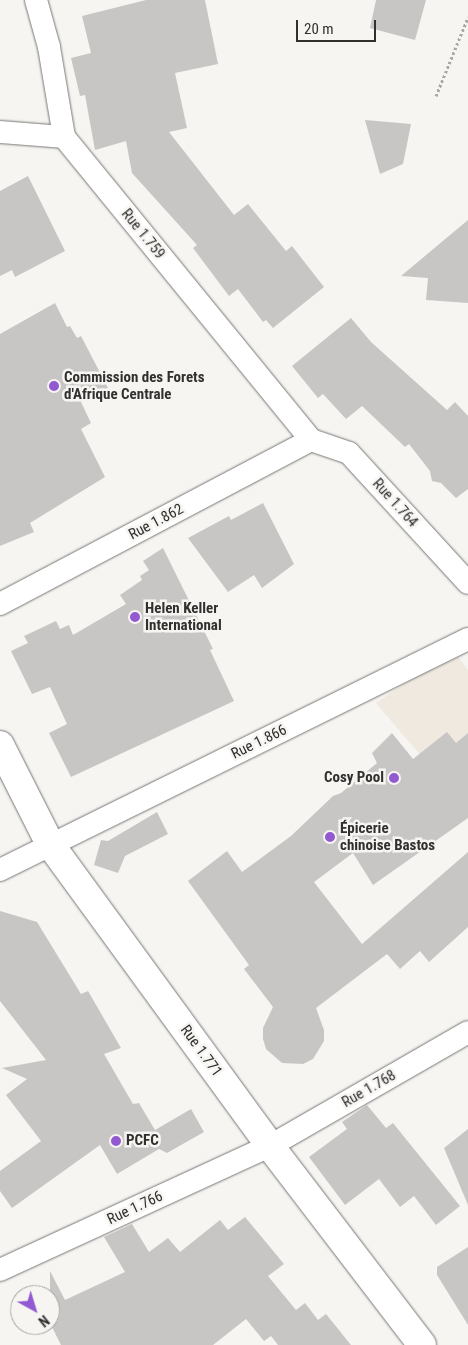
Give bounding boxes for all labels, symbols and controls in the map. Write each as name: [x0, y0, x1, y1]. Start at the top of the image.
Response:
scale bar: [298, 10, 378, 42]
text: 20 m: [304, 20, 334, 38]
street label: Rue 1.759: [117, 205, 169, 263]
place label: Commission des Forets d'Afrique Centrale: [64, 368, 204, 403]
marker: Commission des Forets d'Afrique Centrale: [48, 380, 60, 392]
street label: Rue 1.764: [368, 475, 422, 531]
street label: Rue 1.862: [126, 500, 186, 544]
place label: Helen Keller International: [145, 599, 222, 634]
marker: Helen Keller International: [129, 611, 141, 623]
street label: Rue 1.866: [228, 721, 290, 763]
place label: Cosy Pool: [324, 769, 384, 787]
marker: Cosy Pool: [388, 772, 400, 784]
place label: Épicerie chinoise Bastos: [340, 819, 435, 854]
marker: Épicerie chinoise Bastos: [324, 831, 336, 843]
street label: Rue 1.771: [176, 1022, 226, 1080]
street label: Rue 1.768: [339, 1066, 399, 1112]
place label: PCFC: [126, 1132, 159, 1150]
marker: PCFC: [110, 1135, 122, 1147]
street label: Rue 1.766: [104, 1187, 166, 1229]
north arrow: [10, 1285, 60, 1335]
text: N: [35, 1312, 52, 1330]

